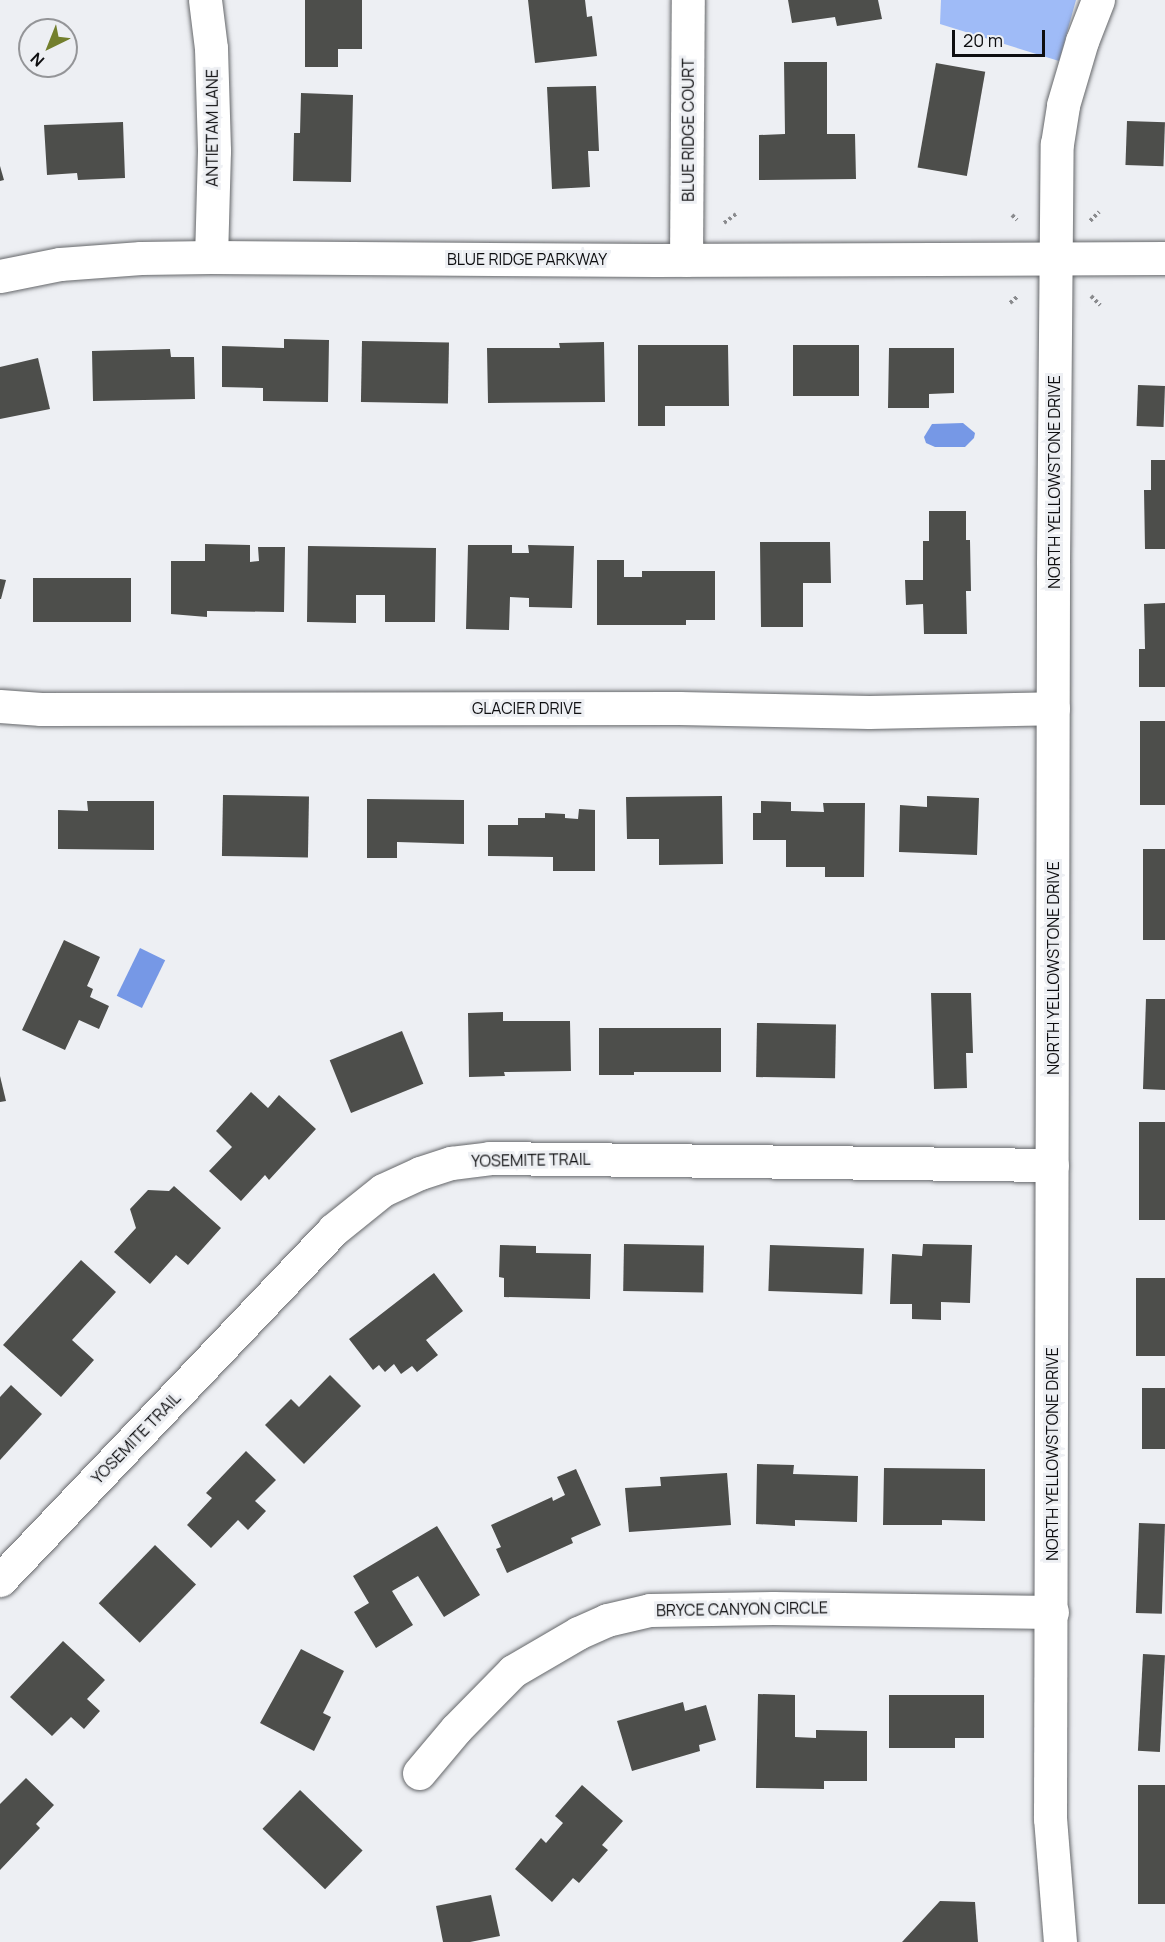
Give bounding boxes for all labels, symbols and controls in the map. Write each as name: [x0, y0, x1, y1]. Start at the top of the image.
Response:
north arrow: [18, 18, 78, 78]
scale bar: [955, 18, 1048, 56]
text: 20 m: [963, 28, 1003, 52]
text: N: [25, 48, 49, 72]
street label: BLUE RIDGE COURT: [678, 58, 698, 202]
street label: ANTIETAM LANE: [202, 69, 222, 187]
street label: BLUE RIDGE PARKWAY: [447, 249, 607, 269]
street label: NORTH YELLOWSTONE DRIVE: [1044, 375, 1064, 589]
street label: GLACIER DRIVE: [472, 698, 582, 718]
street label: NORTH YELLOWSTONE DRIVE: [1043, 861, 1063, 1075]
street label: YOSEMITE TRAIL: [471, 1149, 591, 1171]
street label: NORTH YELLOWSTONE DRIVE: [1042, 1347, 1062, 1561]
street label: YOSEMITE TRAIL: [88, 1388, 184, 1488]
street label: BRYCE CANYON CIRCLE: [656, 1598, 828, 1620]

